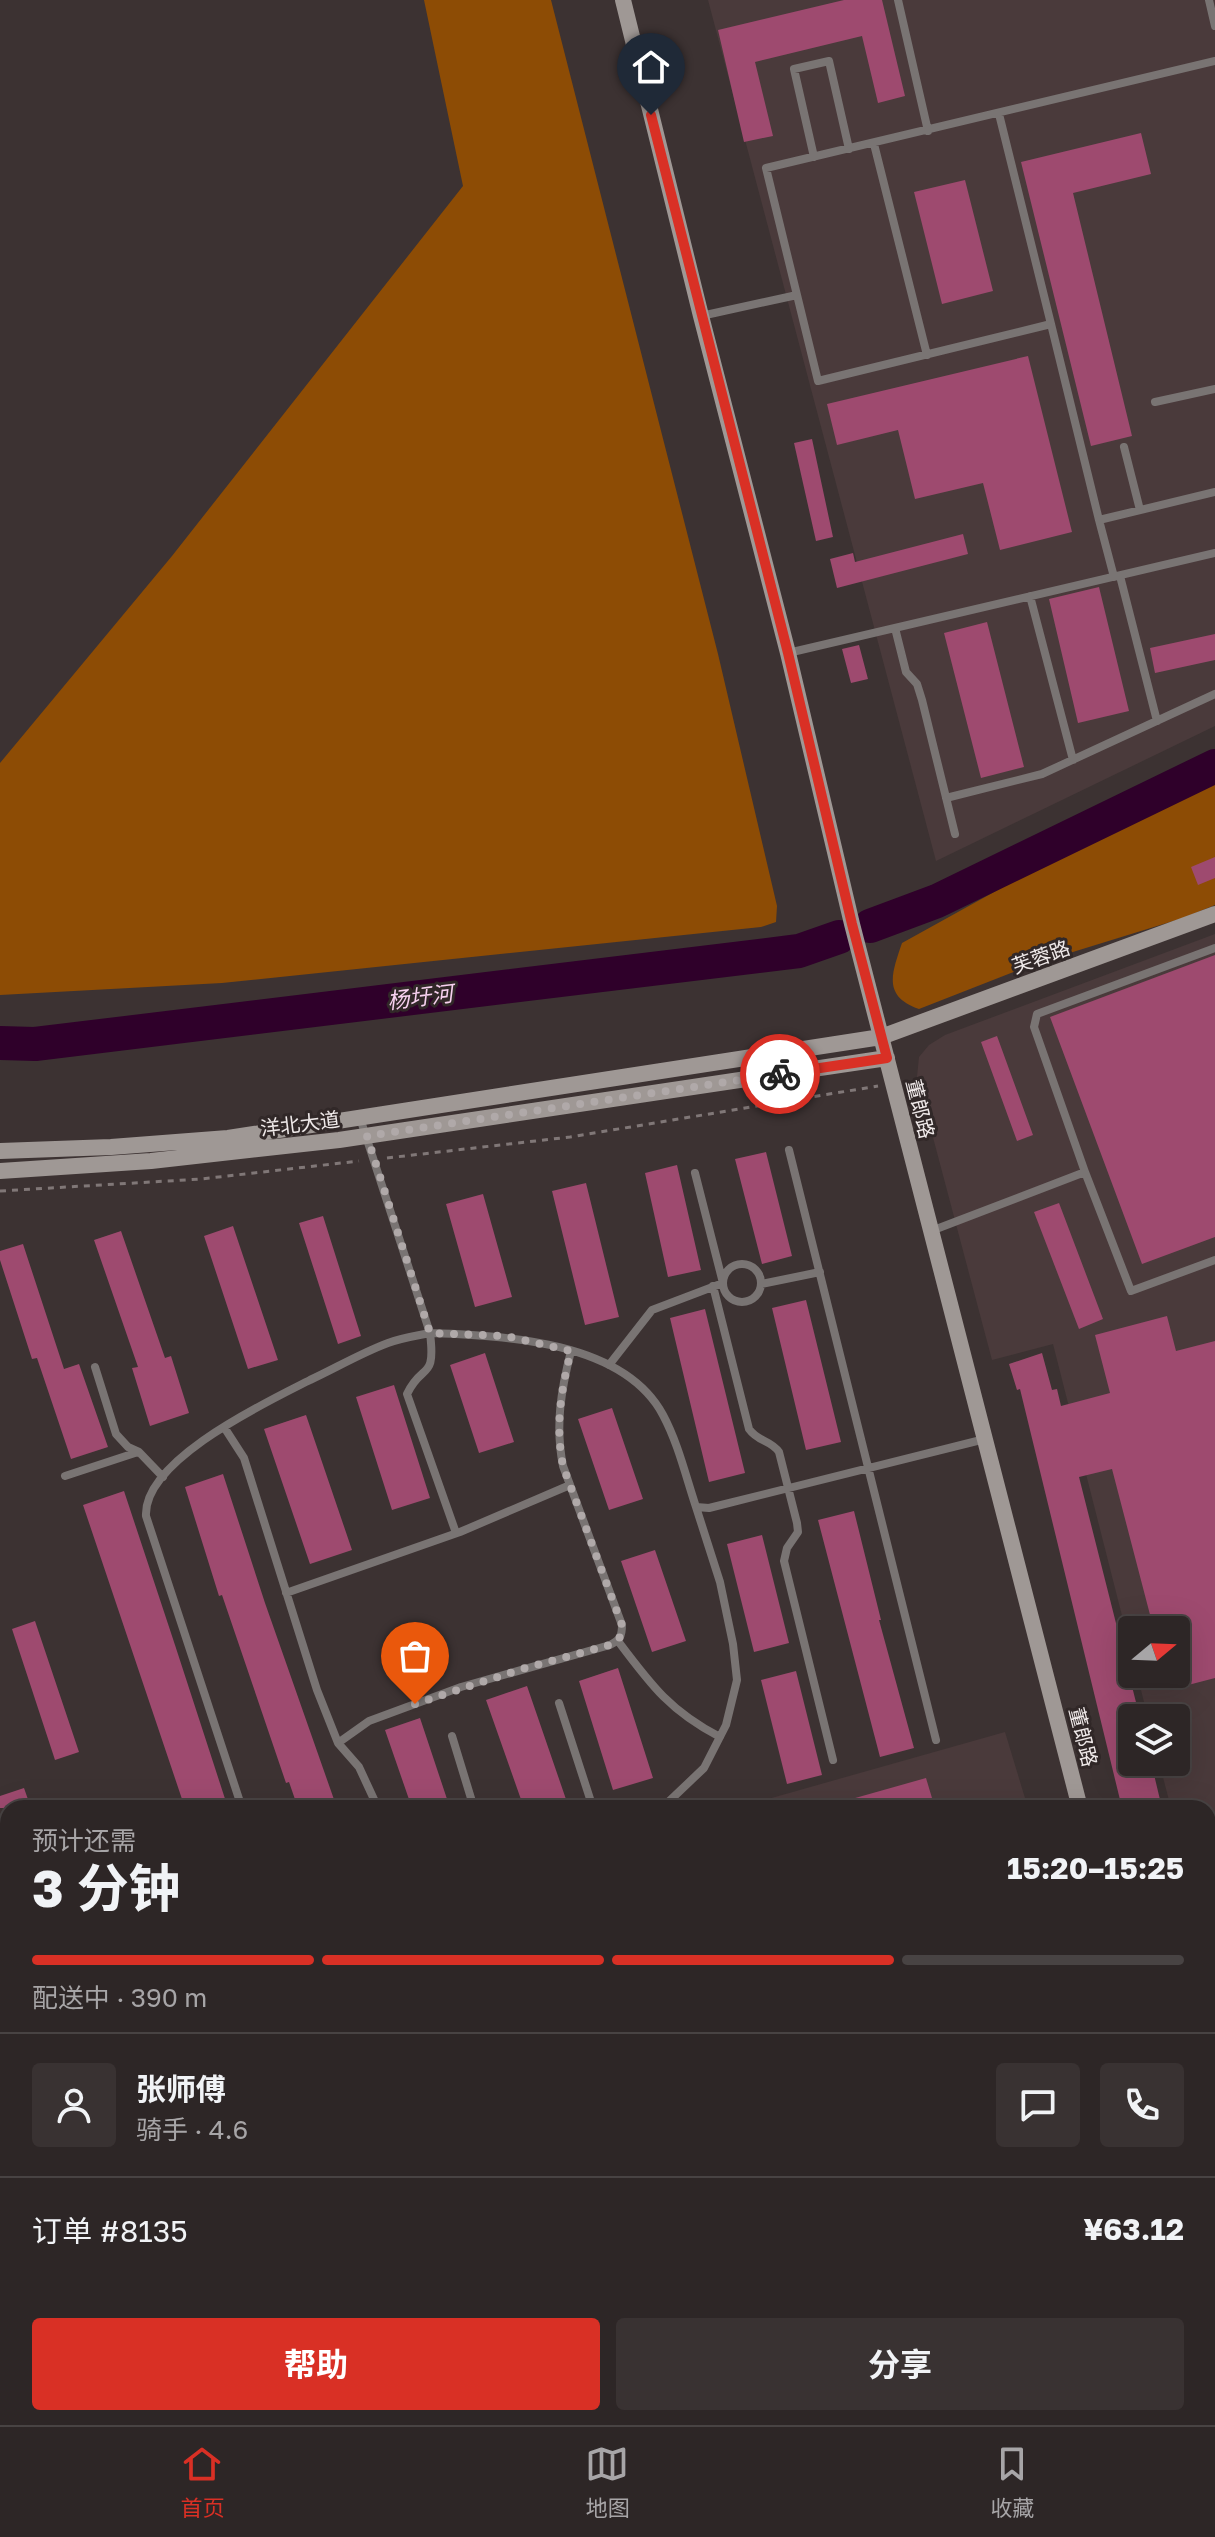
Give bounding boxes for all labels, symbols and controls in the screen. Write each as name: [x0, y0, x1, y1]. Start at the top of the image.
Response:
pin: [617, 33, 685, 115]
icon: home: [629, 45, 673, 89]
street label: 芙蓉路: [1008, 935, 1073, 978]
water label: 杨圩河: [386, 979, 458, 1014]
courier: [740, 1034, 820, 1114]
icon: bike: [758, 1052, 802, 1096]
street label: 董郎路: [902, 1077, 940, 1141]
street label: 洋北大道: [259, 1106, 341, 1140]
north arrow: [1118, 1616, 1190, 1688]
map controls: [1118, 1616, 1190, 1776]
pin: [381, 1622, 449, 1704]
icon: bag: [393, 1634, 437, 1678]
button: layers: [1118, 1704, 1190, 1776]
street label: 董郎路: [1065, 1705, 1103, 1769]
text: 预计还需: [32, 1825, 136, 1856]
text: 15:20–15:25: [1007, 1850, 1184, 1886]
text: 3 分钟: [32, 1856, 181, 1918]
text: 配送中 · 390 m: [32, 1982, 207, 2013]
button: person: [32, 2063, 116, 2147]
button: chat: [996, 2063, 1080, 2147]
button: phone: [1100, 2063, 1184, 2147]
text: 张师傅: [136, 2071, 226, 2107]
text: 骑手 · 4.6: [136, 2114, 248, 2145]
text: ¥63.12: [1084, 2211, 1184, 2247]
text: 订单 #8135: [32, 2213, 188, 2249]
button: 帮助: [32, 2318, 600, 2410]
button: 分享: [616, 2318, 1184, 2410]
tab: 首页: [180, 2442, 225, 2522]
tab: 地图: [585, 2442, 630, 2522]
tab: 收藏: [990, 2442, 1035, 2522]

